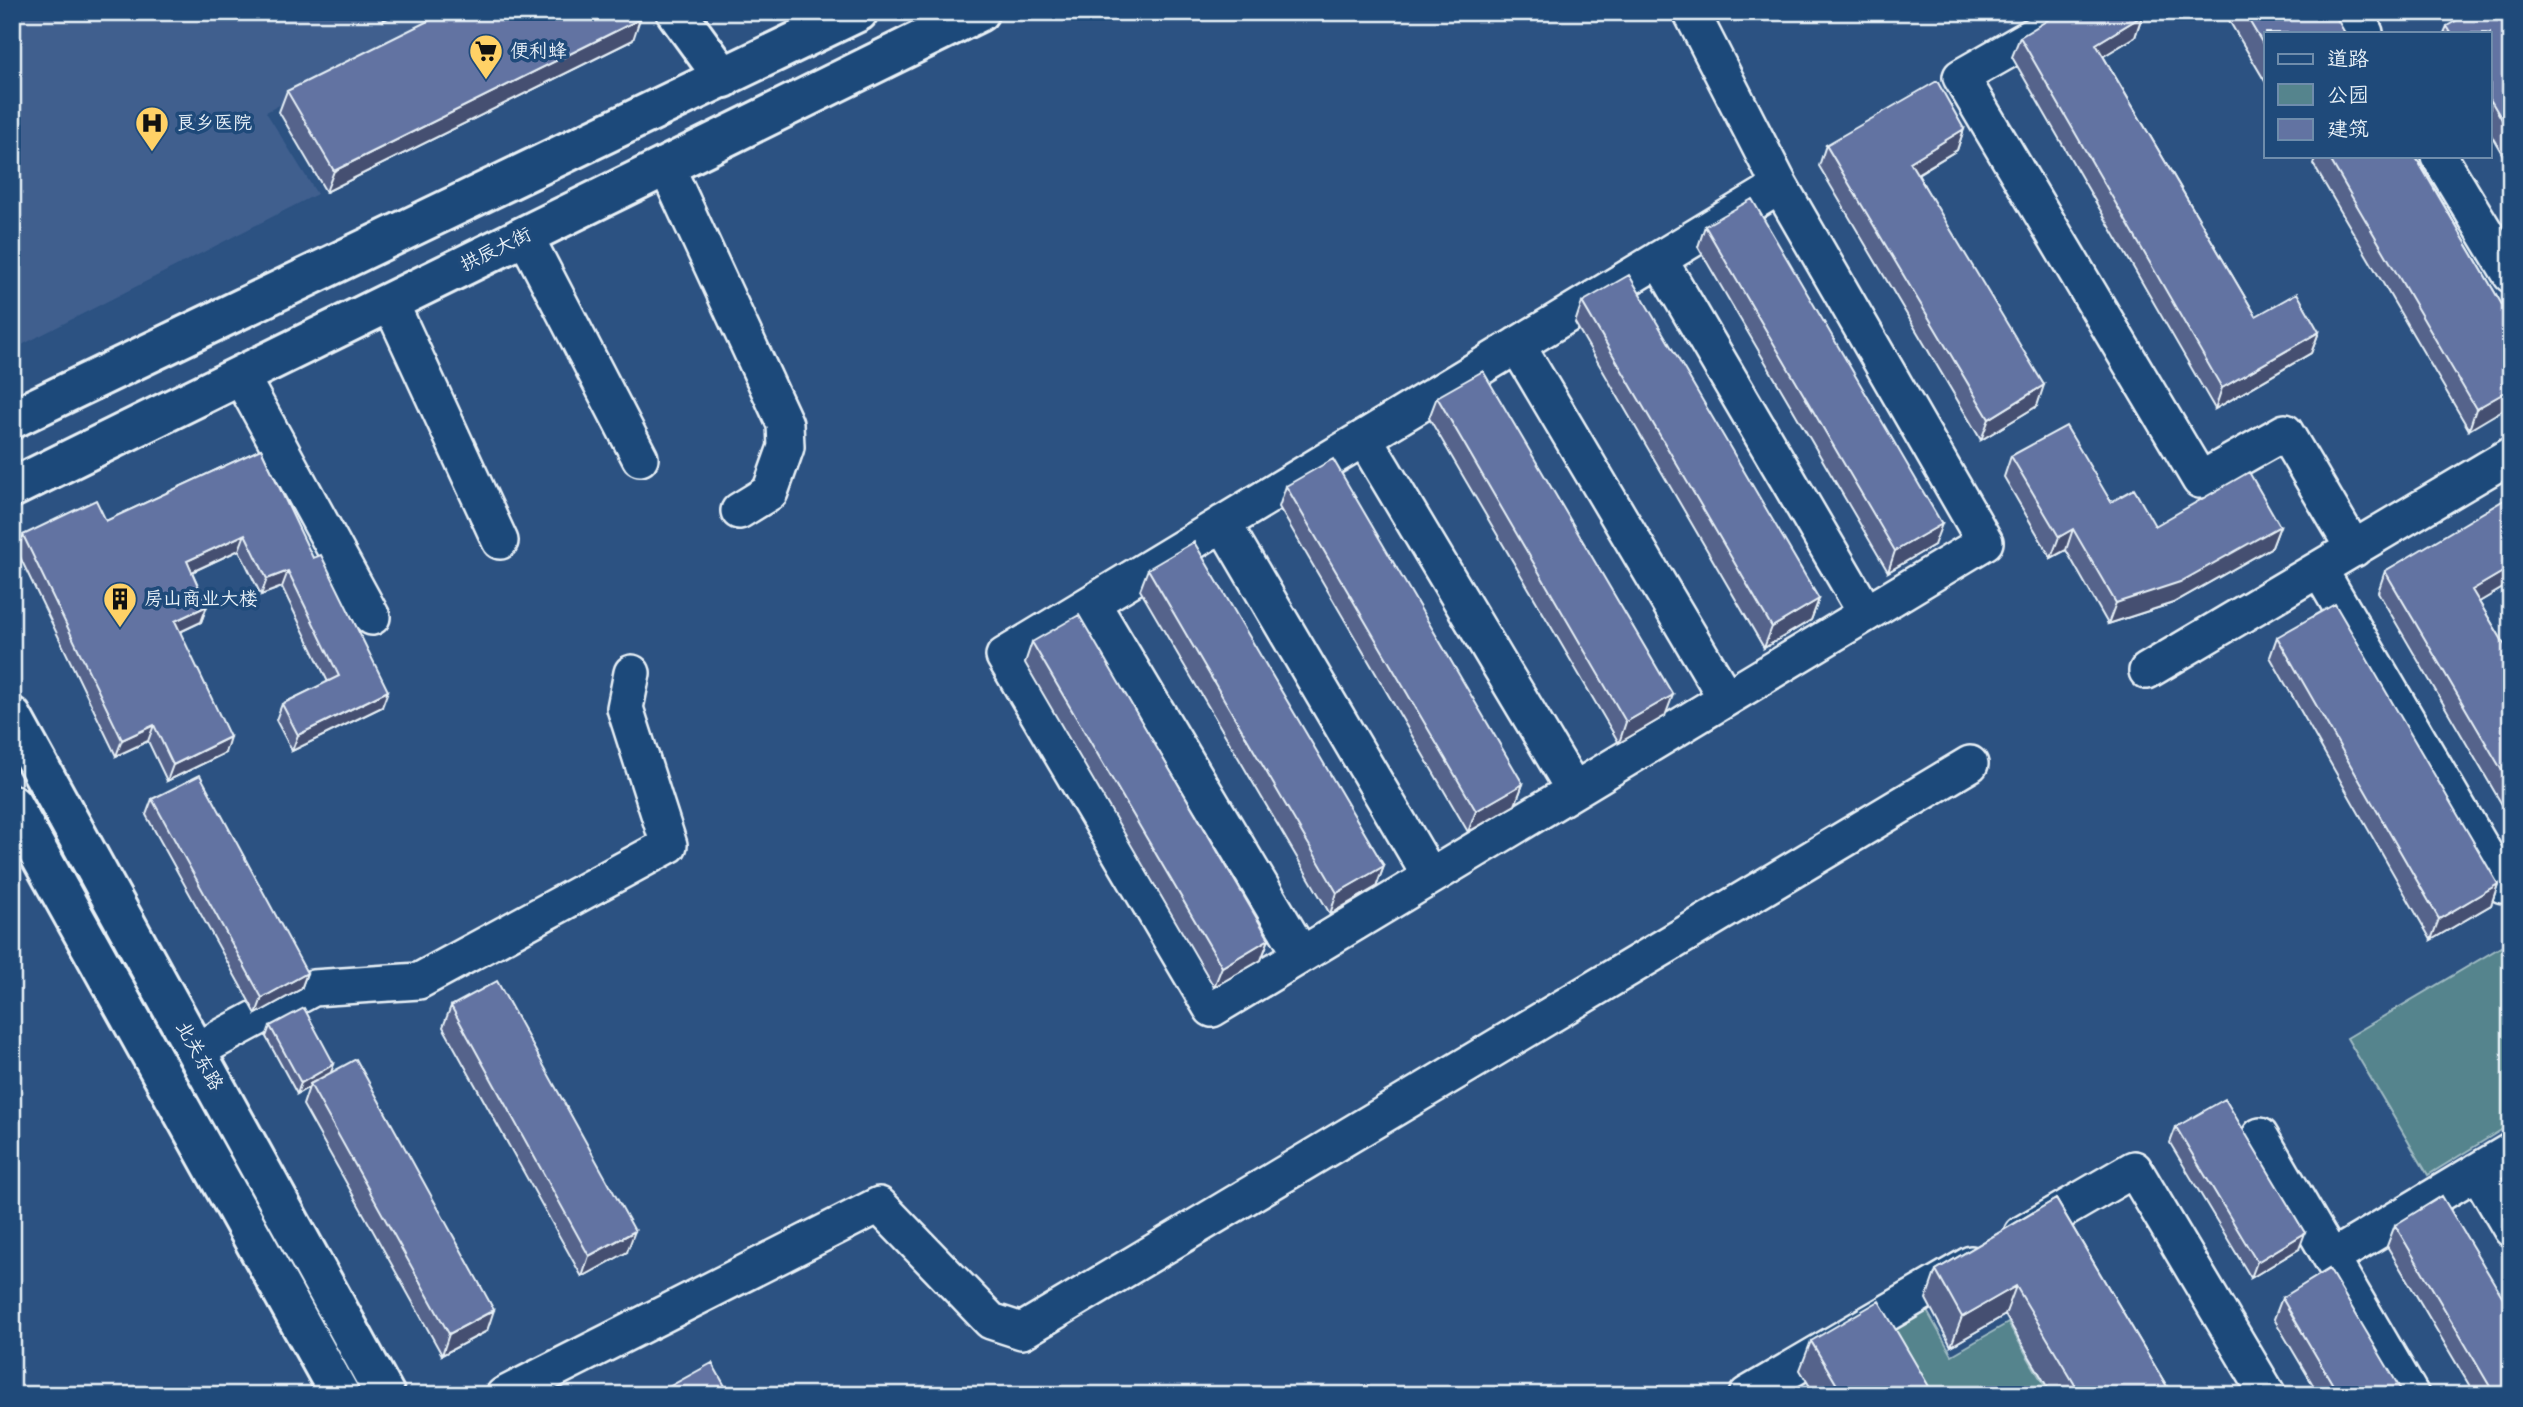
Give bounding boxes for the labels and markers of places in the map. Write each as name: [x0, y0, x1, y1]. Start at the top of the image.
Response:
supermarket icon: 便利蜂: [467, 32, 505, 81]
place label: 便利蜂: [510, 38, 567, 65]
hospital icon: 良乡医院: [133, 104, 171, 153]
place label: 良乡医院: [176, 110, 252, 137]
building icon: 房山商业大楼: [101, 580, 139, 629]
place label: 房山商业大楼: [144, 586, 258, 613]

